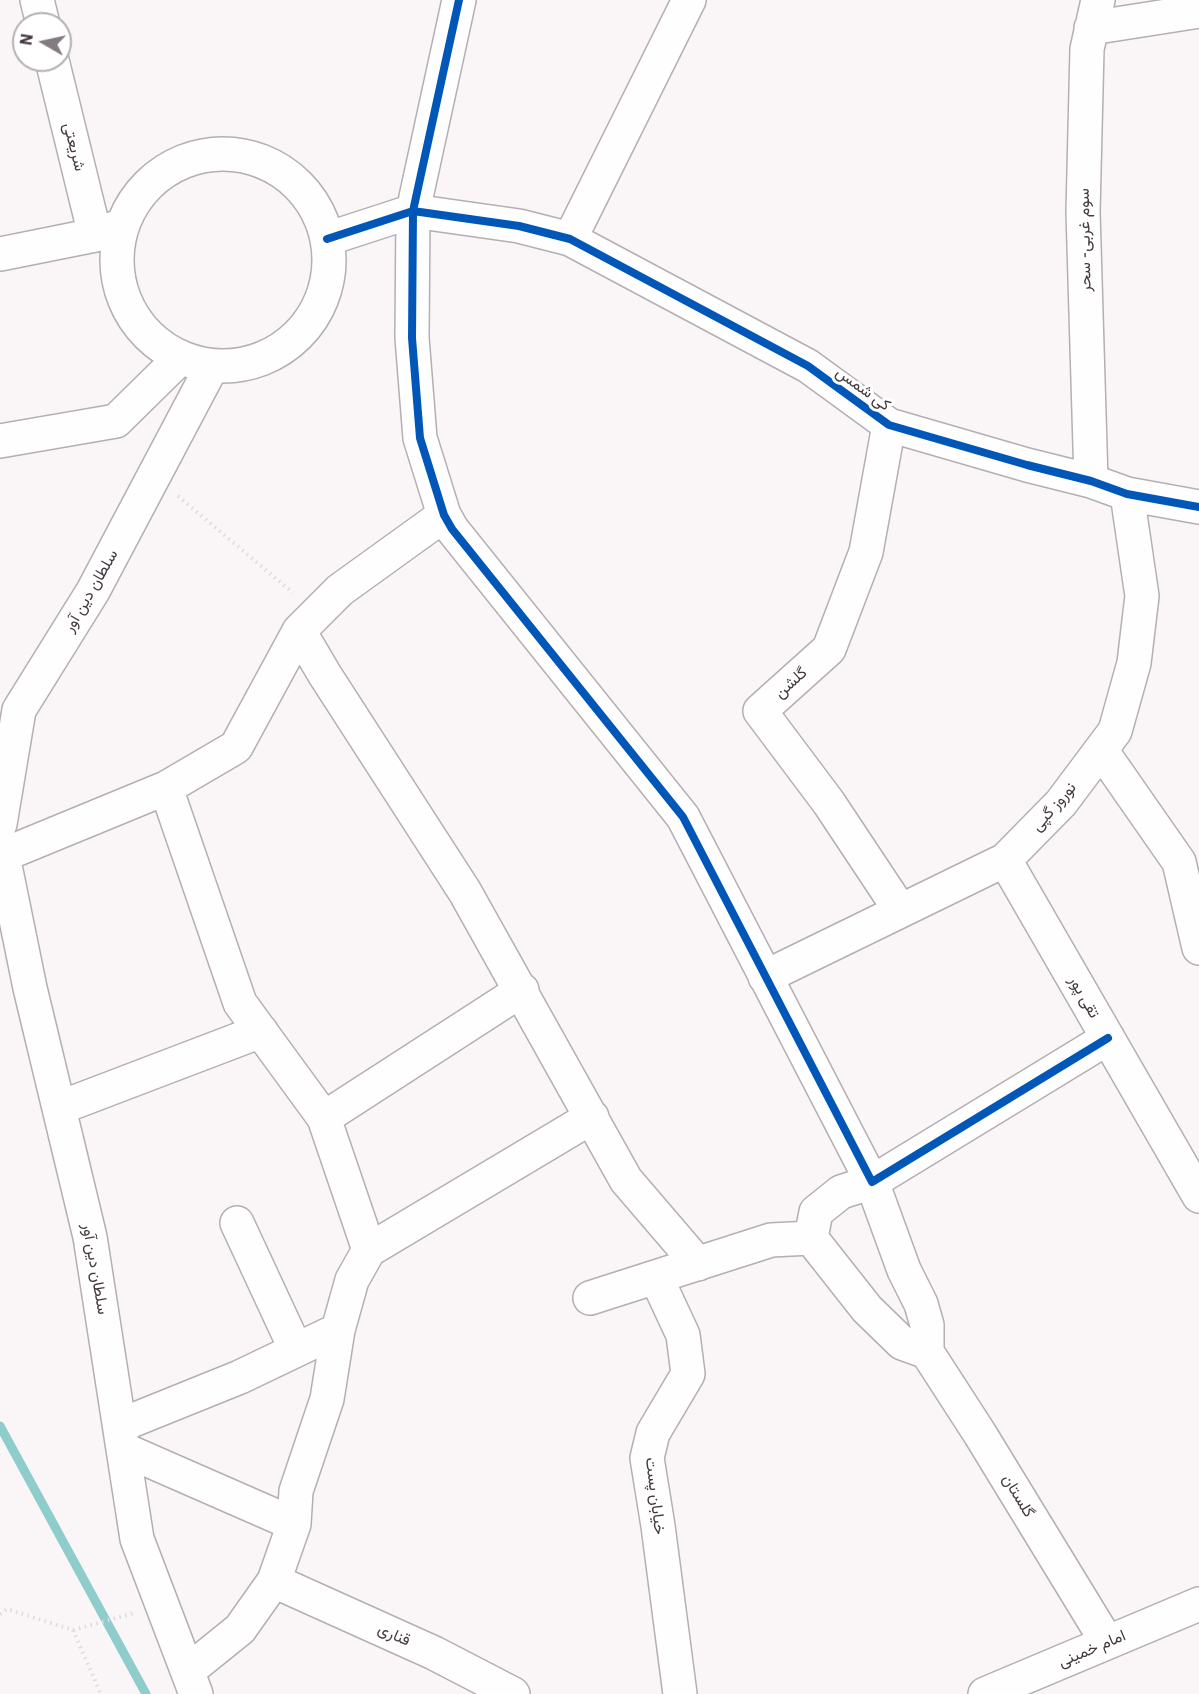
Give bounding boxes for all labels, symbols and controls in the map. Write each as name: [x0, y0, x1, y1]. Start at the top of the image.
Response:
north arrow: [12, 12, 72, 72]
text: N: [15, 32, 37, 47]
street label: شریعتی: [59, 121, 89, 173]
street label: سوم غربی- سحر: [1074, 188, 1096, 292]
street label: کی شمس: [832, 363, 894, 415]
street label: سلطان دین آور: [60, 546, 122, 636]
street label: گلشن: [771, 663, 811, 703]
street label: نوروز گپی: [1027, 779, 1081, 835]
street label: تقی پور: [1064, 972, 1104, 1022]
street label: سلطان دین آور: [78, 1222, 112, 1316]
street label: خیابان پست: [641, 1456, 669, 1536]
street label: گلستان: [998, 1471, 1038, 1521]
street label: قناری: [375, 1619, 413, 1651]
street label: امام خمینی: [1055, 1626, 1129, 1672]

